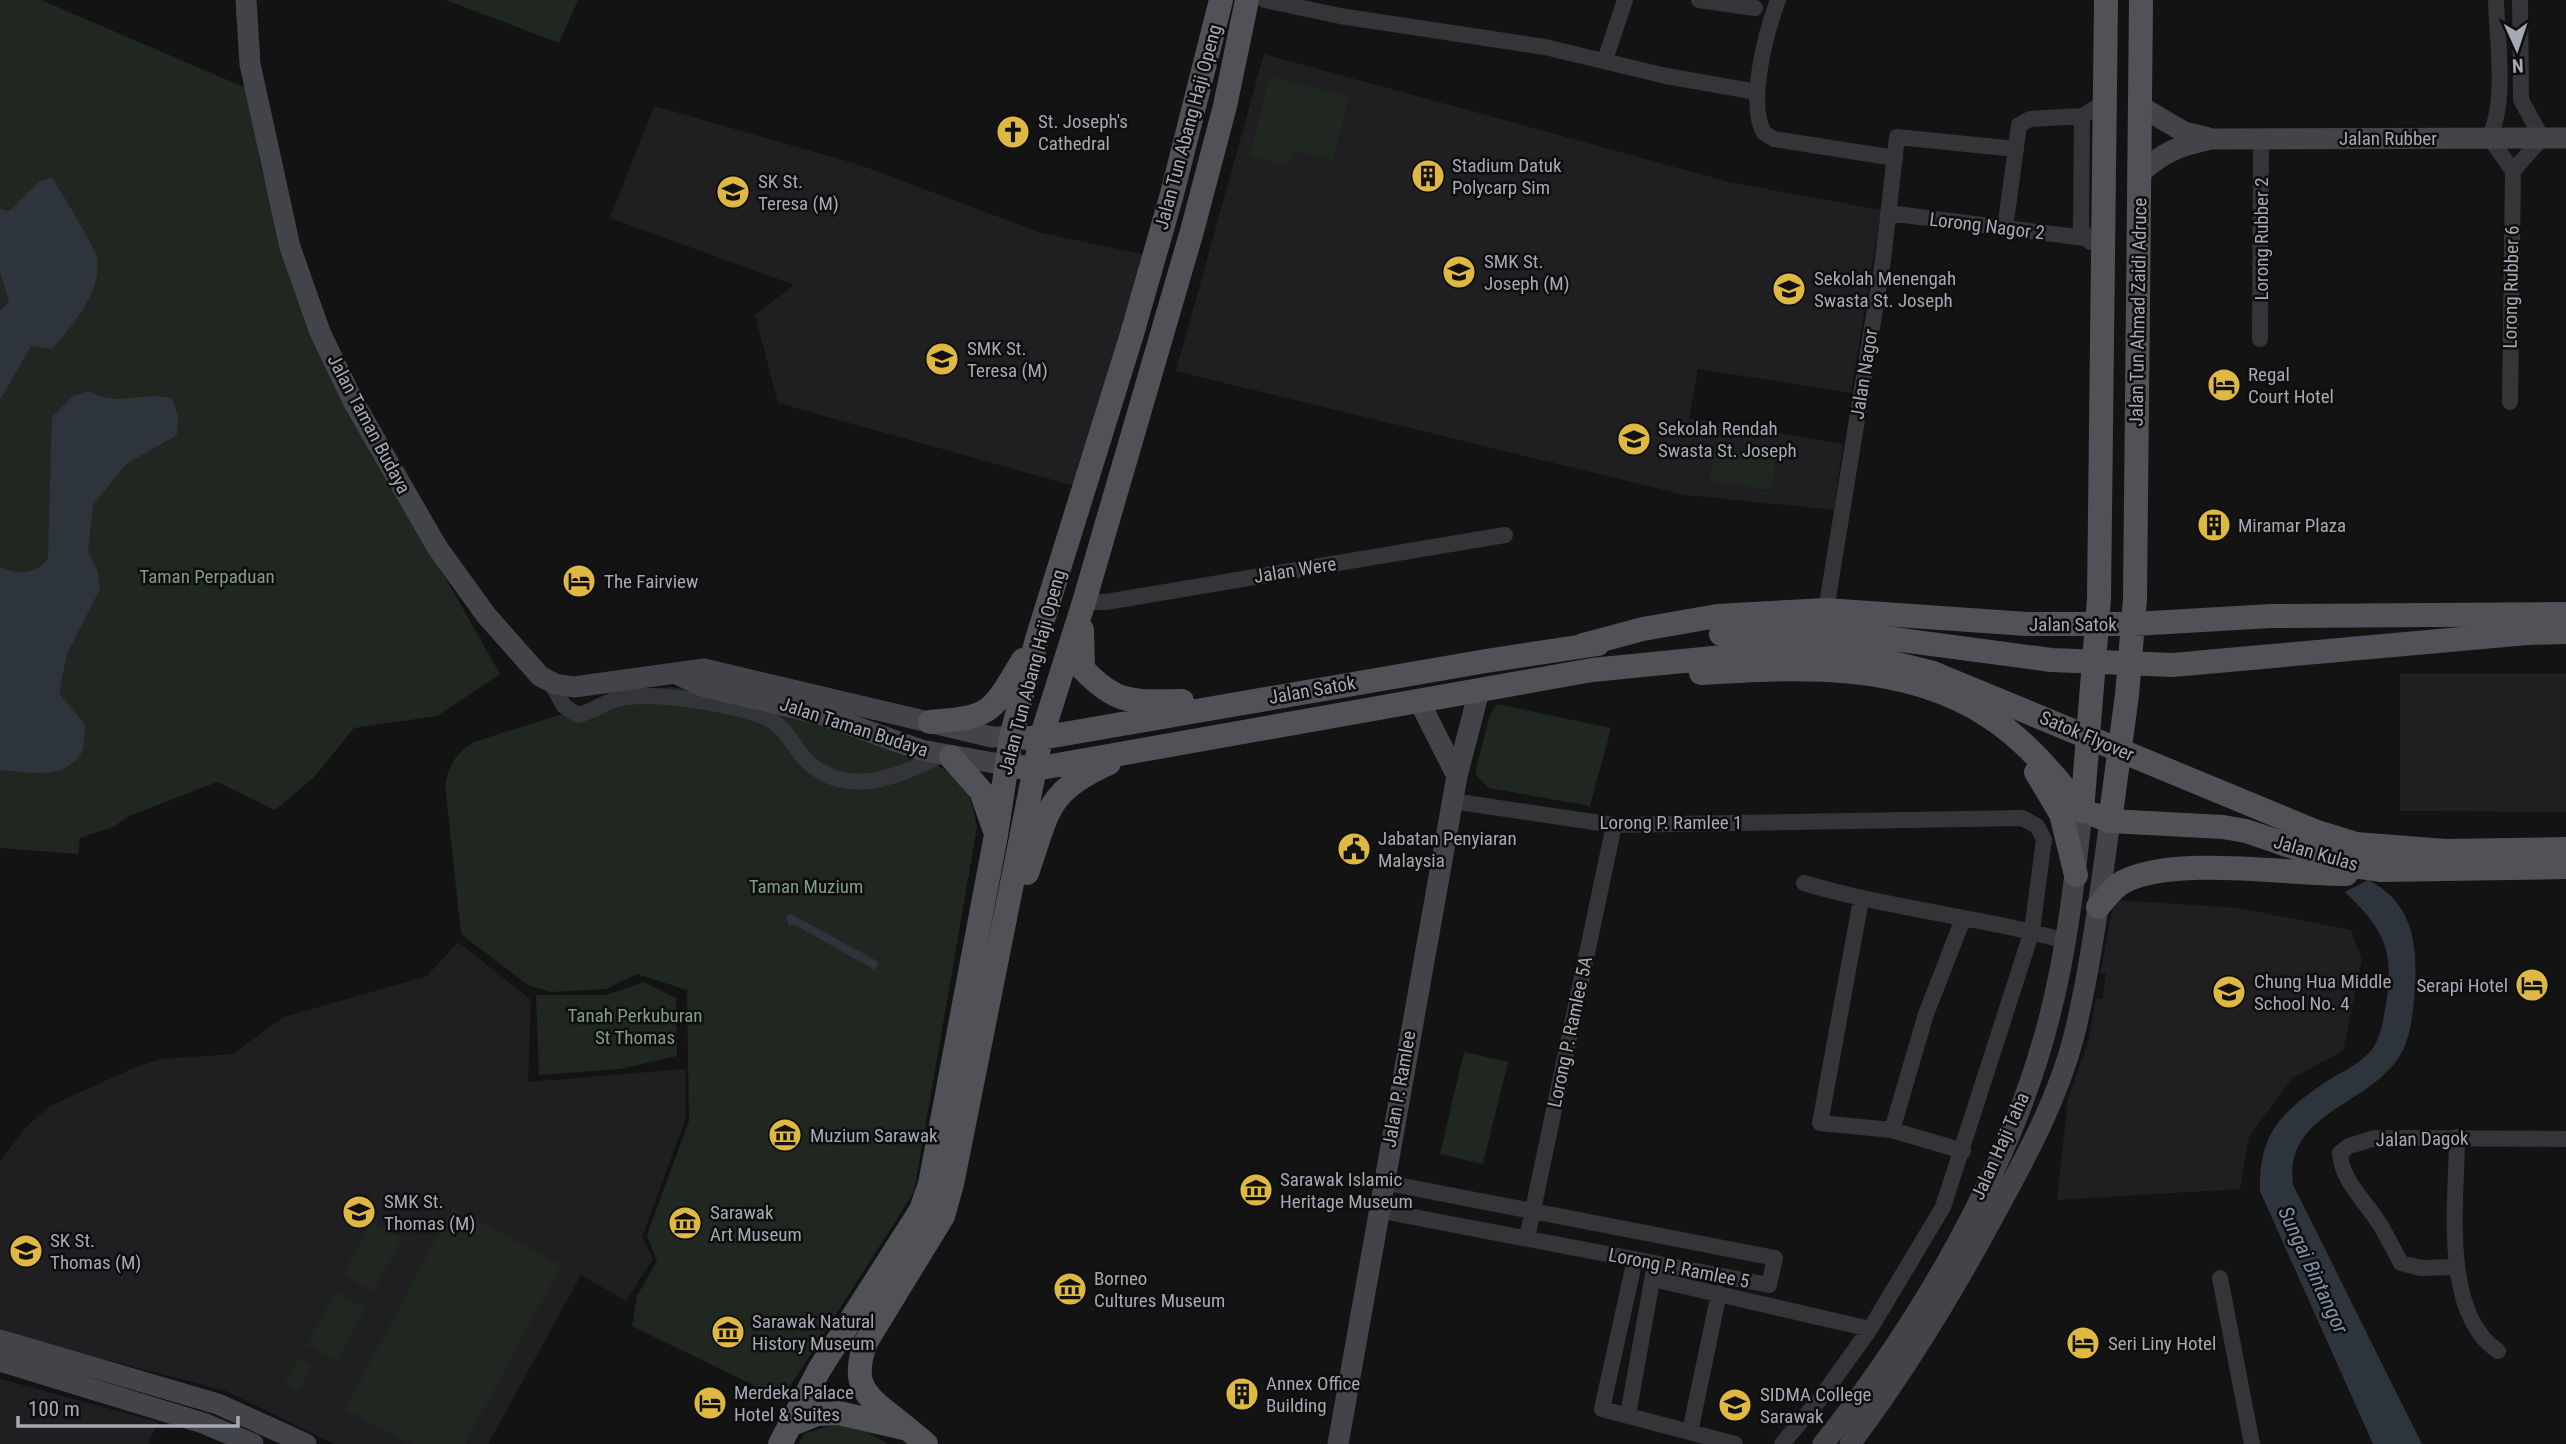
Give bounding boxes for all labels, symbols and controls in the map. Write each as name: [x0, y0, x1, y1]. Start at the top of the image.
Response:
north arrow: [2482, 14, 2552, 84]
street label: Jalan Tun Abang Haji Openg: [1150, 22, 1226, 232]
text: N: [2511, 54, 2524, 77]
place label: St. Joseph's Cathedral: [1038, 110, 1128, 155]
church icon: St. Joseph's Cathedral: [994, 113, 1032, 151]
street label: Jalan Rubber: [2339, 127, 2437, 150]
place label: Stadium Datuk Polycarp Sim: [1452, 154, 1562, 199]
building icon: Stadium Datuk Polycarp Sim: [1409, 157, 1447, 195]
place label: SK St. Teresa (M): [758, 170, 839, 215]
school or university icon: SK St. Teresa (M): [714, 173, 752, 211]
street label: Lorong Rubber 2: [2250, 177, 2273, 301]
street label: Jalan Tun Ahmad Zaidi Adruce: [2125, 197, 2151, 426]
street label: Lorong Nagor 2: [1928, 208, 2046, 244]
street label: Lorong Rubber 6: [2498, 225, 2524, 349]
place label: SMK St. Joseph (M): [1484, 250, 1570, 295]
school or university icon: SMK St. Joseph (M): [1440, 253, 1478, 291]
place label: Sekolah Menengah Swasta St. Joseph: [1814, 267, 1956, 312]
school or university icon: Sekolah Menengah Swasta St. Joseph: [1770, 270, 1808, 308]
street label: Jalan Nagor: [1846, 327, 1882, 421]
place label: SMK St. Teresa (M): [967, 337, 1048, 382]
school or university icon: SMK St. Teresa (M): [923, 340, 961, 378]
street label: Jalan Taman Budaya: [323, 350, 415, 498]
place label: Regal Court Hotel: [2248, 363, 2334, 408]
hotel icon: Regal Court Hotel: [2205, 366, 2243, 404]
place label: Sekolah Rendah Swasta St. Joseph: [1658, 417, 1797, 462]
school or university icon: Sekolah Rendah Swasta St. Joseph: [1615, 420, 1653, 458]
building icon: Miramar Plaza: [2195, 506, 2233, 544]
place label: Miramar Plaza: [2238, 514, 2346, 537]
street label: Jalan Were: [1252, 552, 1338, 588]
hotel icon: The Fairview: [560, 562, 598, 600]
park label: Taman Perpaduan: [139, 565, 275, 588]
street label: Jalan Tun Abang Haji Openg: [994, 567, 1070, 777]
place label: The Fairview: [604, 570, 698, 593]
street label: Jalan Satok: [2029, 613, 2117, 636]
street label: Jalan Satok: [1267, 671, 1358, 709]
street label: Jalan Taman Budaya: [777, 692, 931, 762]
street label: Satok Flyover: [2036, 706, 2138, 766]
street label: Lorong P. Ramlee 1: [1600, 811, 1742, 834]
place label: Jabatan Penyiaran Malaysia: [1378, 827, 1517, 872]
public building icon: Jabatan Penyiaran Malaysia: [1335, 830, 1373, 868]
street label: Jalan Kulas: [2271, 830, 2361, 876]
park label: Taman Muzium: [749, 875, 863, 898]
street label: Lorong P. Ramlee 5A: [1543, 954, 1597, 1110]
hotel icon: Serapi Hotel: [2513, 966, 2551, 1004]
place label: Chung Hua Middle School No. 4: [2254, 970, 2391, 1015]
school or university icon: Chung Hua Middle School No. 4: [2210, 973, 2248, 1011]
place label: Serapi Hotel: [2416, 974, 2508, 997]
park label: Tanah Perkuburan St Thomas: [568, 1004, 702, 1049]
street label: Jalan P. Ramlee: [1377, 1029, 1421, 1149]
street label: Jalan Haji Taha: [1966, 1089, 2034, 1203]
museum icon: Muzium Sarawak: [766, 1116, 804, 1154]
place label: Muzium Sarawak: [810, 1124, 938, 1147]
street label: Jalan Dagok: [2375, 1127, 2469, 1151]
place label: Sarawak Islamic Heritage Museum: [1280, 1168, 1413, 1213]
museum icon: Sarawak Islamic Heritage Museum: [1237, 1171, 1275, 1209]
place label: SMK St. Thomas (M): [384, 1190, 475, 1235]
school or university icon: SMK St. Thomas (M): [340, 1193, 378, 1231]
place label: Sarawak Art Museum: [710, 1201, 802, 1246]
water label: Sungai Bintangor: [2273, 1203, 2353, 1338]
museum icon: Sarawak Art Museum: [666, 1204, 704, 1242]
place label: SK St. Thomas (M): [50, 1229, 141, 1274]
school or university icon: SK St. Thomas (M): [7, 1232, 45, 1270]
street label: Lorong P. Ramlee 5: [1607, 1243, 1751, 1293]
place label: Borneo Cultures Museum: [1094, 1267, 1225, 1312]
museum icon: Borneo Cultures Museum: [1051, 1270, 1089, 1308]
place label: Sarawak Natural History Museum: [752, 1310, 875, 1355]
museum icon: Sarawak Natural History Museum: [709, 1313, 747, 1351]
hotel icon: Seri Liny Hotel: [2064, 1324, 2102, 1362]
place label: Seri Liny Hotel: [2108, 1332, 2216, 1355]
place label: Annex Office Building: [1266, 1372, 1360, 1417]
building icon: Annex Office Building: [1223, 1375, 1261, 1413]
place label: Merdeka Palace Hotel & Suites: [734, 1381, 854, 1426]
place label: SIDMA College Sarawak: [1760, 1383, 1872, 1428]
scale bar: [18, 1384, 238, 1428]
hotel icon: Merdeka Palace Hotel & Suites: [691, 1384, 729, 1422]
school or university icon: SIDMA College Sarawak: [1716, 1386, 1754, 1424]
text: 100 m: [28, 1397, 80, 1421]

